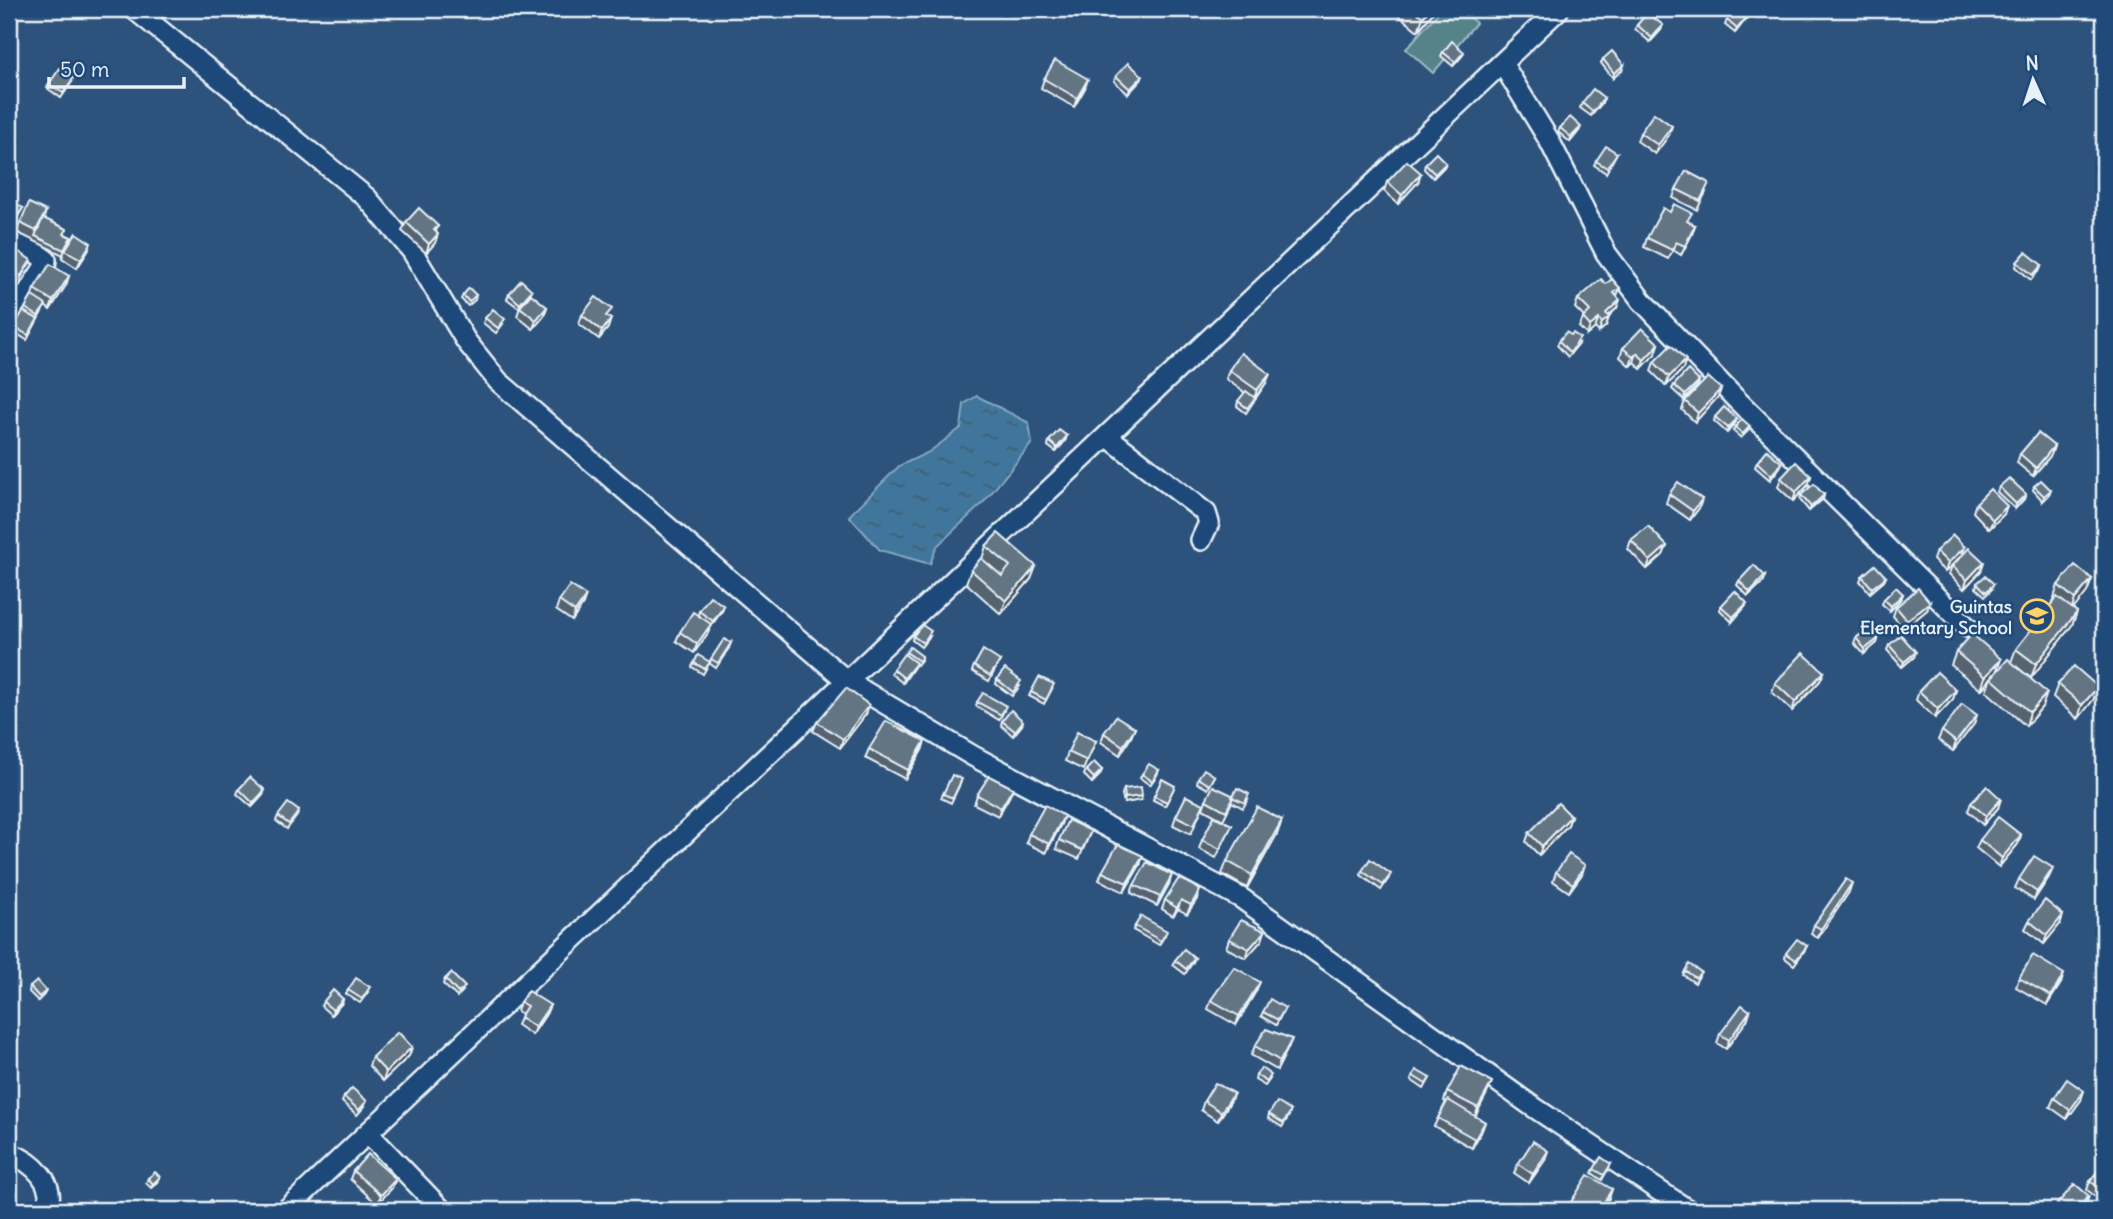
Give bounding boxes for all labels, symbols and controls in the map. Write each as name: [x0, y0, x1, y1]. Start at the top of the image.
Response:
scale bar: [49, 46, 184, 90]
north arrow: [1997, 46, 2068, 116]
text: N: [2025, 51, 2039, 75]
text: 50 m: [60, 56, 109, 83]
place label: Guintas Elementary School: [1860, 595, 2012, 639]
school or university icon: Guintas Elementary School: [2018, 597, 2056, 635]

